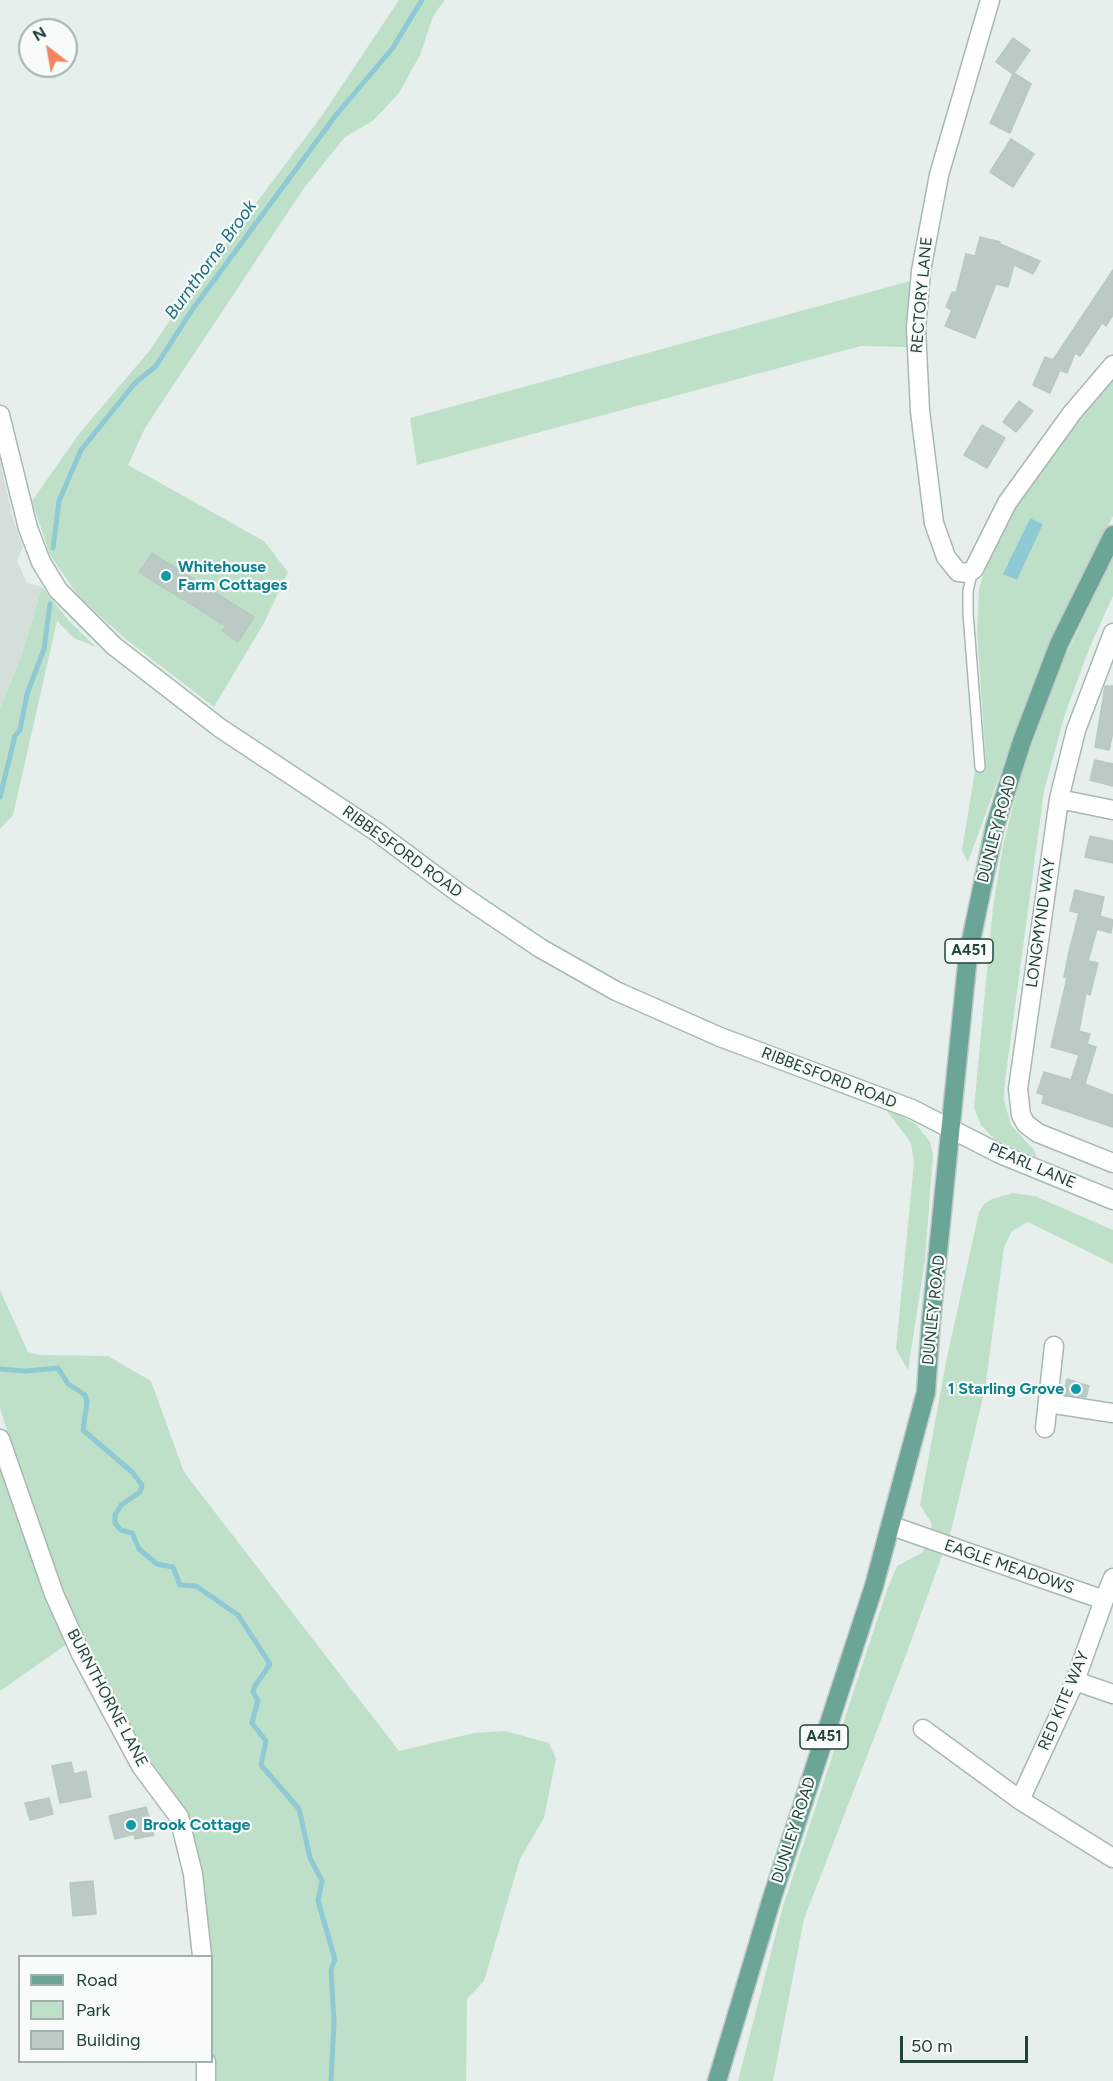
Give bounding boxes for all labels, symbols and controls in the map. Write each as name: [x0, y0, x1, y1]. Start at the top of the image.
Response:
north arrow: [18, 18, 78, 78]
text: N: [29, 23, 50, 45]
water label: Burnthorne Brook: [161, 196, 261, 324]
street label: RECTORY LANE: [907, 236, 937, 354]
place label: Whitehouse Farm Cottages: [178, 557, 287, 595]
marker: Whitehouse Farm Cottages: [159, 569, 173, 583]
street label: DUNLEY ROAD: [973, 773, 1021, 885]
street label: RIBBESFORD ROAD: [338, 802, 466, 902]
street label: LONGMYND WAY: [1022, 857, 1060, 989]
road number: A451: [945, 939, 993, 963]
street label: RIBBESFORD ROAD: [759, 1043, 899, 1113]
street label: PEARL LANE: [986, 1139, 1078, 1193]
street label: DUNLEY ROAD: [919, 1254, 949, 1366]
place label: 1 Starling Grove: [948, 1379, 1064, 1399]
marker: 1 Starling Grove: [1069, 1382, 1083, 1396]
street label: EAGLE MEADOWS: [942, 1536, 1076, 1598]
street label: BURNTHORNE LANE: [62, 1626, 152, 1770]
street label: RED KITE WAY: [1034, 1648, 1094, 1754]
road number: A451: [800, 1725, 848, 1749]
street label: DUNLEY ROAD: [768, 1775, 820, 1885]
place label: Brook Cottage: [143, 1815, 250, 1835]
marker: Brook Cottage: [124, 1818, 138, 1832]
legend: [18, 1955, 213, 2063]
text: Road: [76, 1969, 117, 1991]
text: Park: [76, 1999, 110, 2021]
scale bar: [903, 2024, 1030, 2062]
text: Building: [76, 2029, 141, 2051]
text: 50 m: [911, 2035, 953, 2057]

